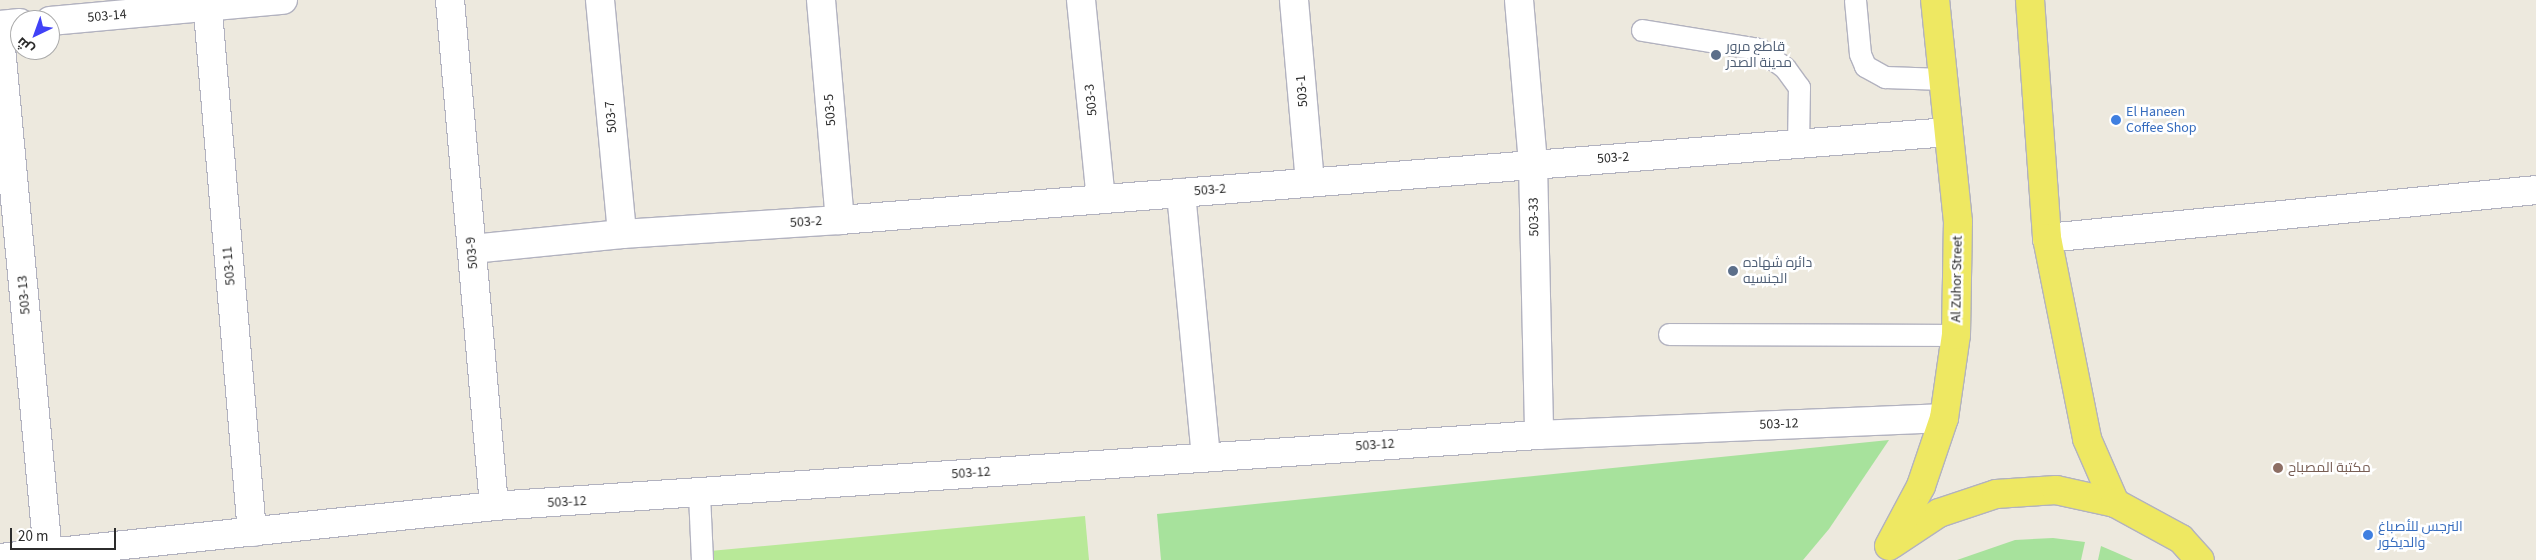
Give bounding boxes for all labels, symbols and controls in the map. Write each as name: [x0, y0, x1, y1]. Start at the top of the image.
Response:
street label: 503-14: [87, 6, 127, 26]
north arrow: [10, 10, 60, 60]
text: ش: [12, 32, 39, 59]
place label: قاطع مرور مدينة الصدر: [1726, 39, 1792, 72]
marker: قاطع مرور مدينة الصدر: [1710, 49, 1722, 61]
street label: 503-1: [1292, 74, 1312, 108]
street label: 503-3: [1081, 83, 1101, 117]
street label: 503-5: [820, 93, 840, 127]
street label: 503-7: [601, 100, 621, 134]
place label: El Haneen Coffee Shop: [2126, 104, 2197, 136]
marker: El Haneen Coffee Shop: [2110, 114, 2122, 126]
street label: 503-2: [1596, 148, 1630, 168]
street label: 503-2: [1193, 180, 1227, 200]
street label: 503-33: [1525, 197, 1543, 237]
street label: 503-2: [789, 212, 823, 232]
street label: Al Zuhor Street: [1948, 235, 1966, 323]
street label: 503-9: [462, 236, 482, 270]
street label: 503-11: [219, 246, 239, 286]
place label: دائره شهاده الجنسيه: [1743, 255, 1812, 288]
marker: دائره شهاده الجنسيه: [1727, 265, 1739, 277]
street label: 503-13: [14, 275, 34, 315]
street label: 503-12: [1759, 415, 1799, 433]
street label: 503-12: [1355, 435, 1395, 455]
place label: مكتبة المصباح: [2288, 460, 2371, 476]
marker: مكتبة المصباح: [2272, 462, 2284, 474]
street label: 503-12: [951, 463, 991, 483]
street label: 503-12: [547, 493, 587, 511]
scale bar: [12, 518, 119, 550]
place label: النرجس للأصباغ والديكور: [2378, 519, 2463, 552]
text: 20 m: [18, 526, 48, 547]
marker: النرجس للأصباغ والديكور: [2362, 529, 2374, 541]

